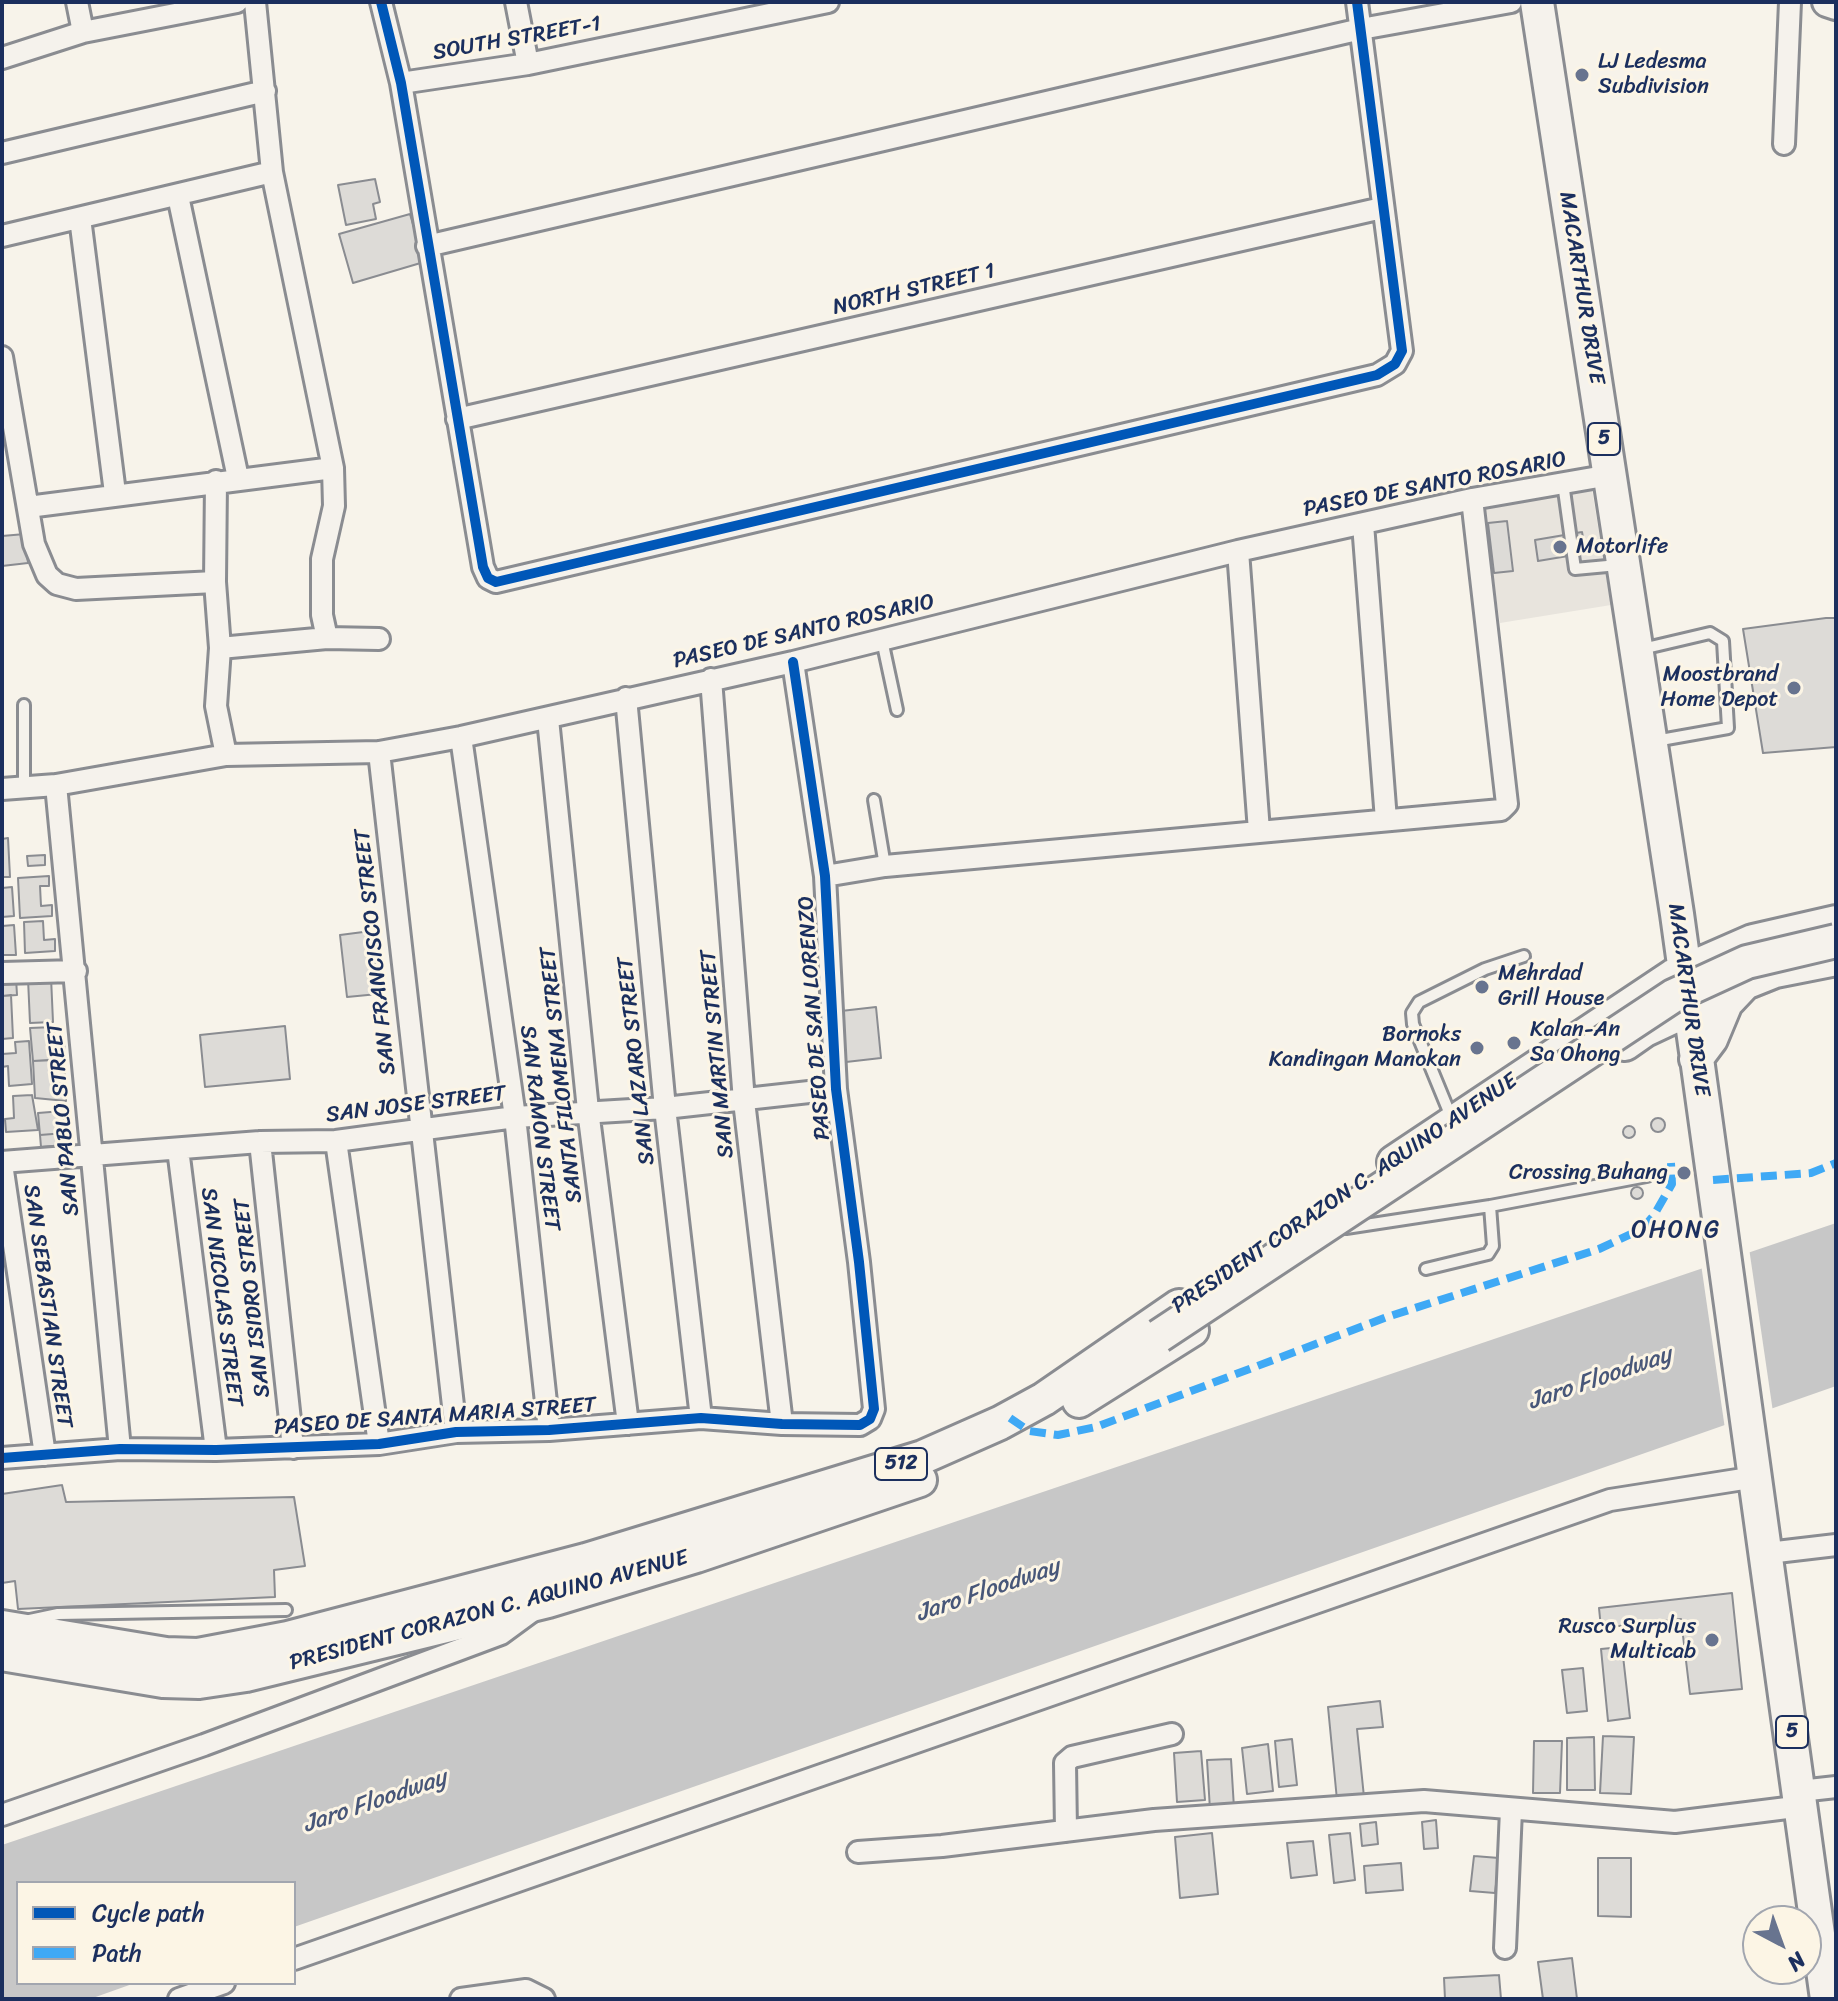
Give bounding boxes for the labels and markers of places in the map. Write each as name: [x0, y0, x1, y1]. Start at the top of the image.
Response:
place label: LJ Ledesma Subdivision: [1598, 49, 1709, 100]
marker: LJ Ledesma Subdivision: [1573, 66, 1591, 84]
place label: Motorlife: [1576, 534, 1668, 560]
marker: Motorlife: [1551, 538, 1569, 556]
place label: Moostbrand Home Depot: [1660, 662, 1778, 714]
marker: Moostbrand Home Depot: [1785, 679, 1803, 697]
place label: Mehrdad Grill House: [1498, 961, 1604, 1012]
marker: Mehrdad Grill House: [1473, 978, 1491, 996]
place label: Kalan-An Sa Ohong: [1530, 1017, 1621, 1068]
place label: Bornoks Kandingan Manokan: [1269, 1022, 1461, 1074]
marker: Kalan-An Sa Ohong: [1505, 1034, 1523, 1052]
marker: Bornoks Kandingan Manokan: [1468, 1039, 1486, 1057]
place label: Crossing Buhang: [1509, 1160, 1668, 1186]
marker: Crossing Buhang: [1675, 1164, 1693, 1182]
place label: Rusco Surplus Multicab: [1558, 1614, 1696, 1666]
marker: Rusco Surplus Multicab: [1703, 1631, 1721, 1649]

